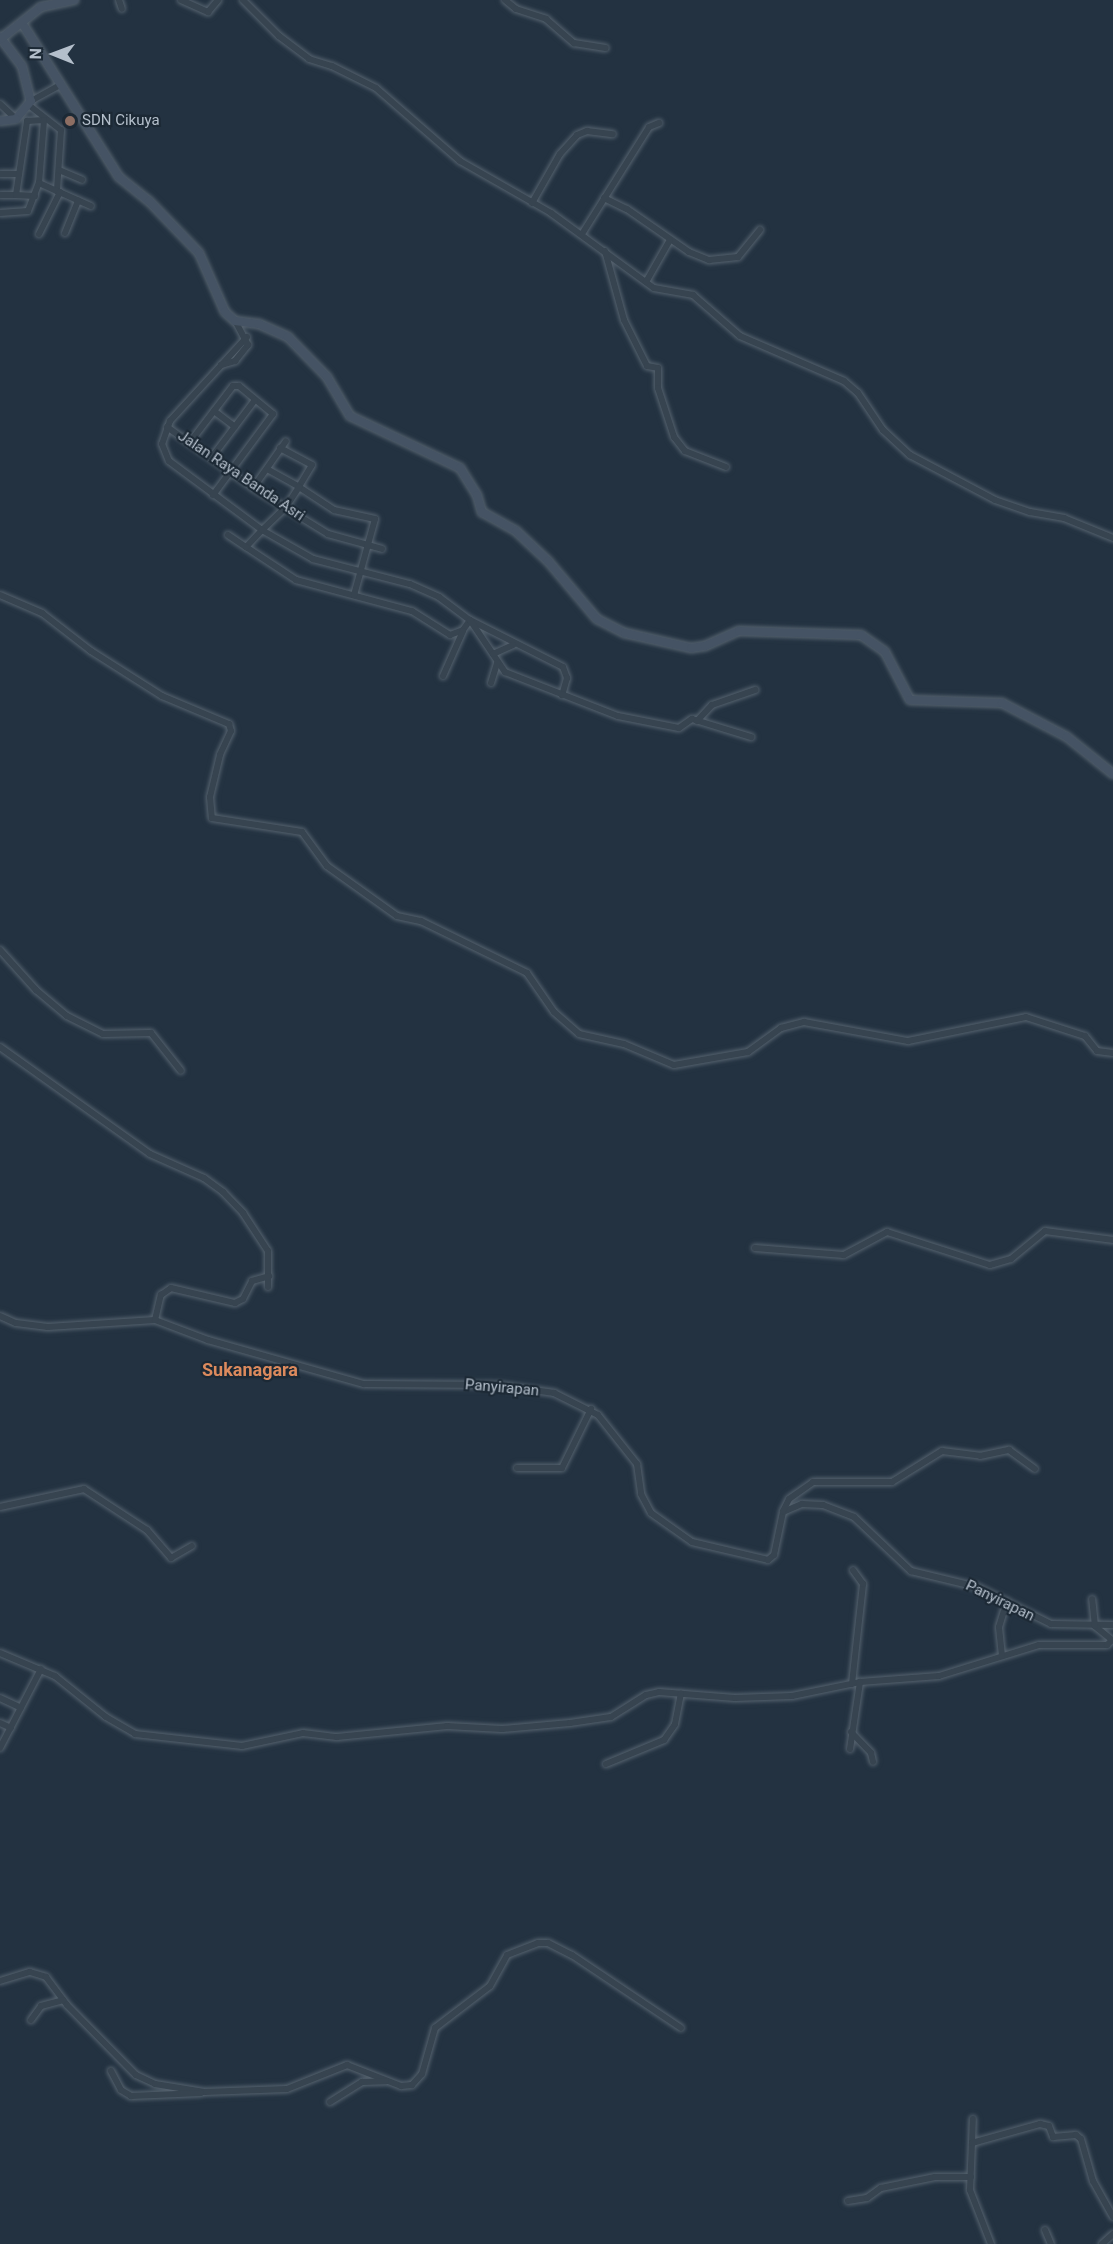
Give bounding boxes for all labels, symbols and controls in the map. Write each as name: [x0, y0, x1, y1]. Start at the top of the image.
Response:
north arrow: [24, 24, 84, 84]
text: N: [26, 48, 45, 59]
place label: SDN Cikuya: [82, 112, 160, 130]
marker: SDN Cikuya: [63, 114, 77, 128]
street label: Jalan Raya Banda Asri: [174, 427, 308, 525]
district label: Sukanagara: [202, 1359, 298, 1381]
street label: Panyirapan: [464, 1376, 540, 1400]
street label: Panyirapan: [963, 1577, 1037, 1625]

